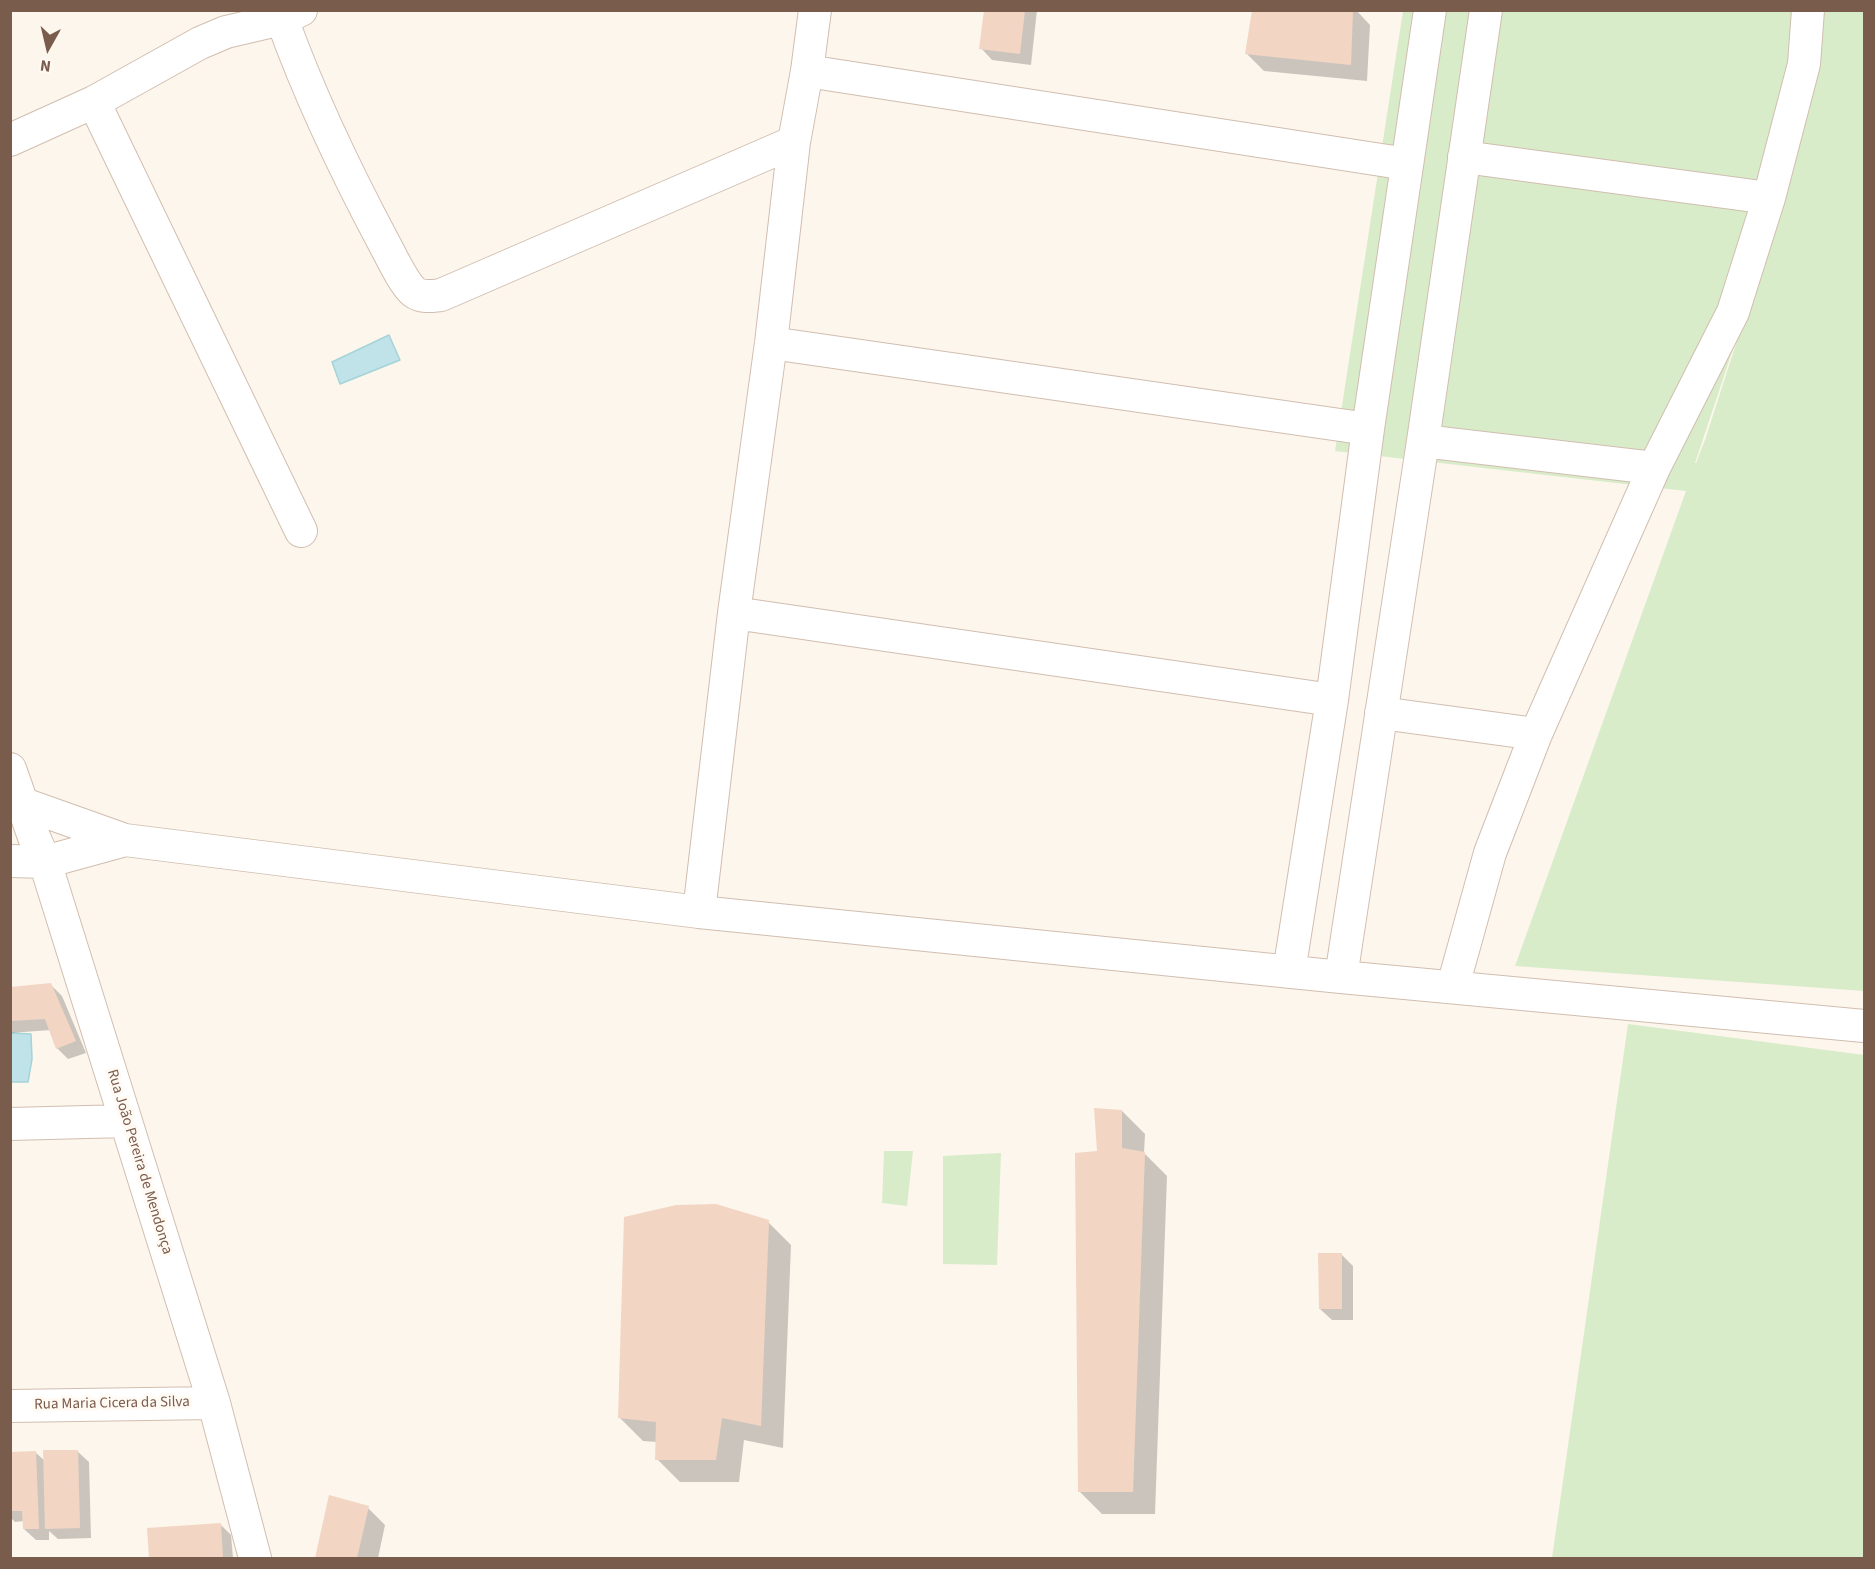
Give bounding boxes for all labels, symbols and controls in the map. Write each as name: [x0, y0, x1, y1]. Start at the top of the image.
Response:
north arrow: [18, 18, 78, 78]
text: N: [39, 54, 52, 77]
street label: Rua João Pereira de Mendonça: [102, 1067, 176, 1257]
street label: Rua Maria Cicera da Silva: [34, 1394, 190, 1414]

